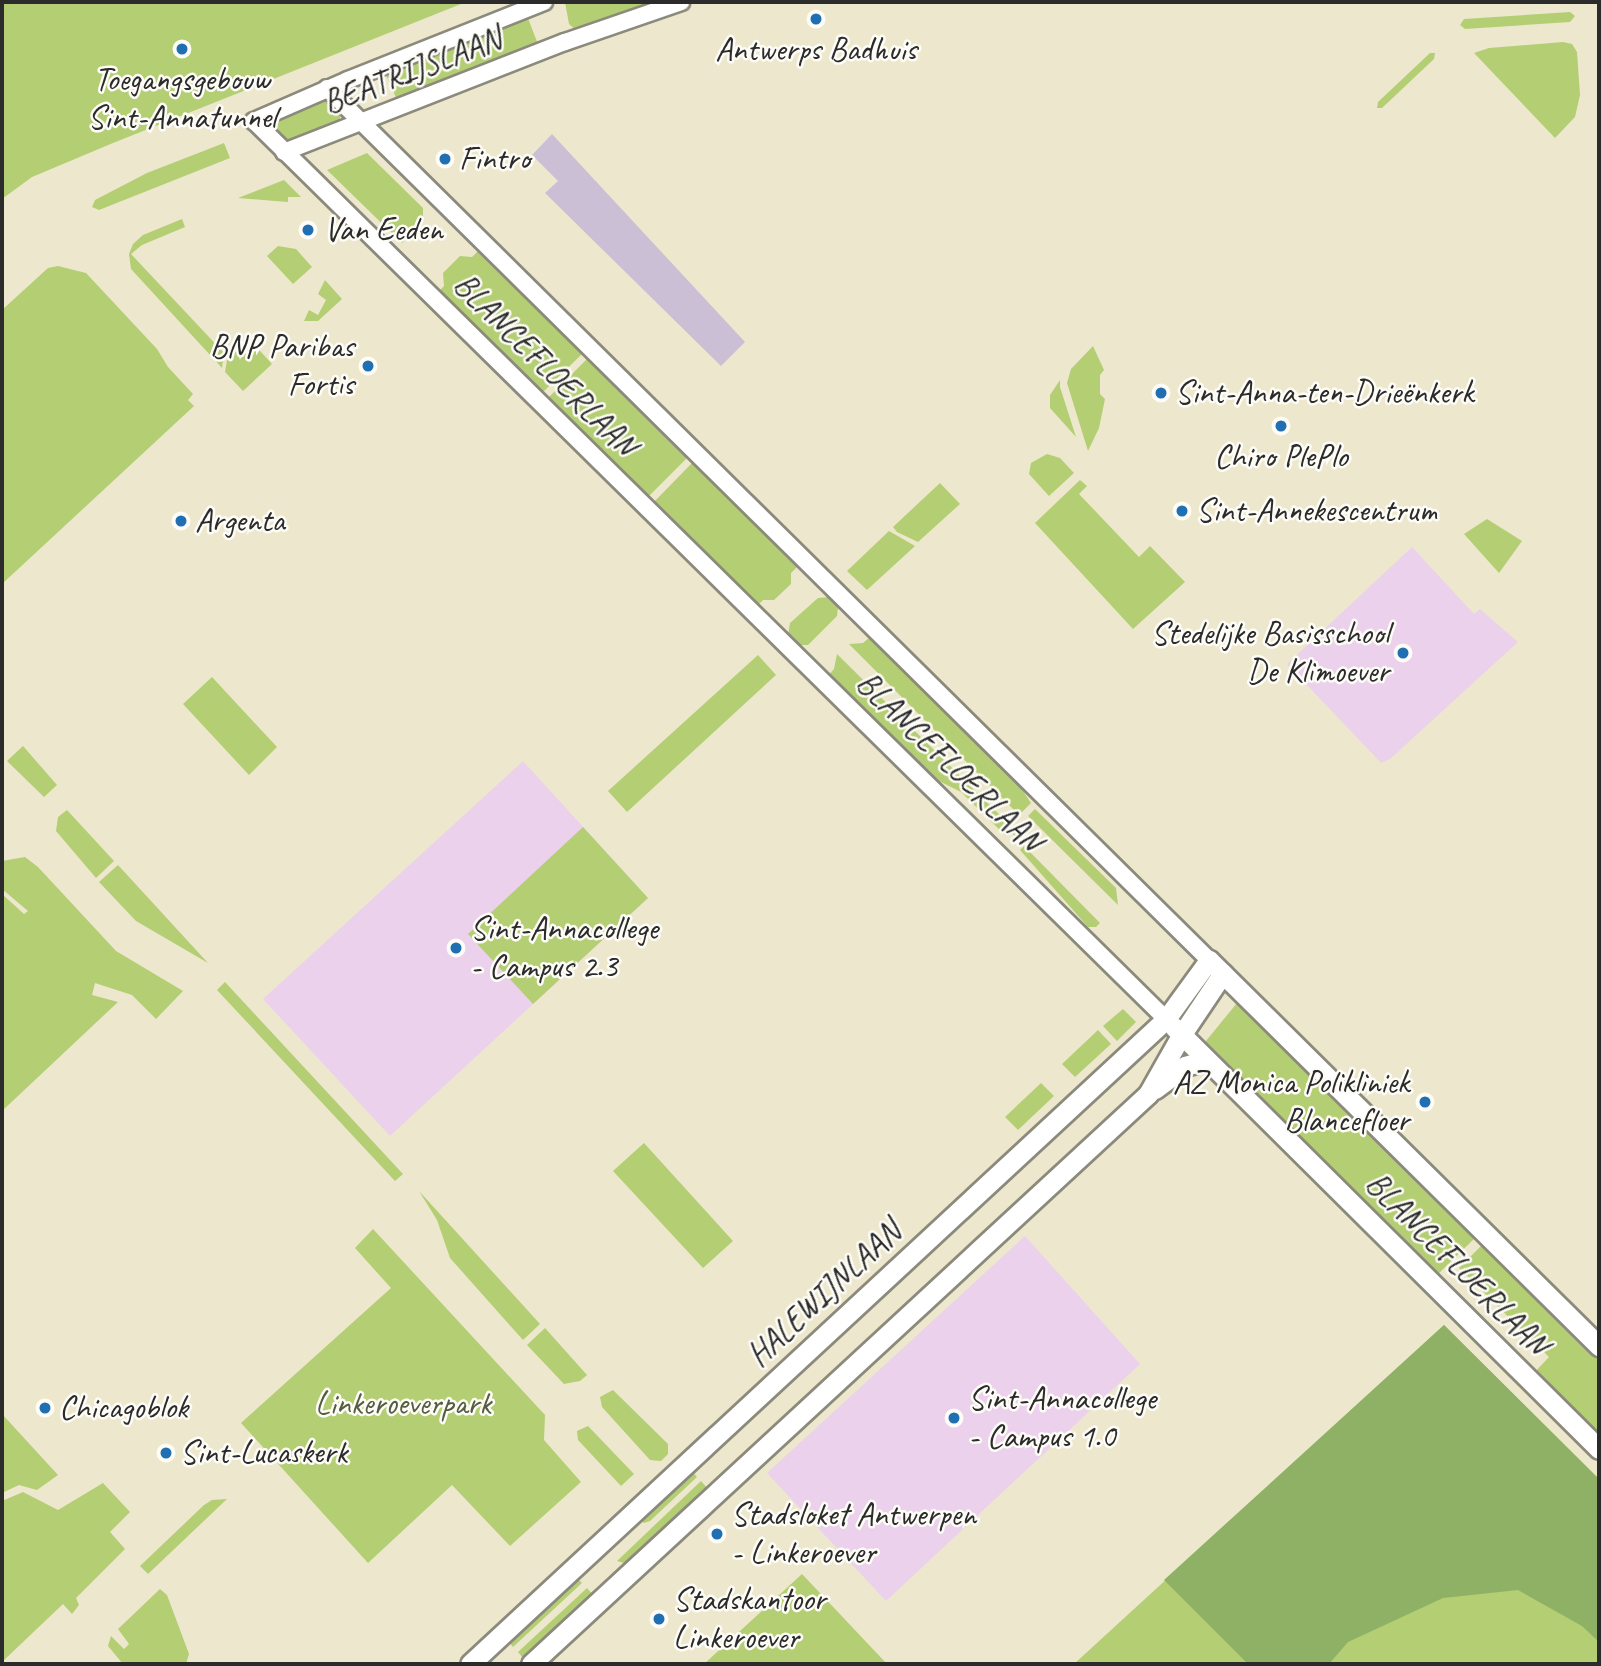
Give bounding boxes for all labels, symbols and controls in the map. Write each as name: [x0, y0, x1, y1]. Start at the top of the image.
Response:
marker: Antwerps Badhuis: [808, 11, 824, 27]
street label: BEATRIJSLAAN: [317, 19, 507, 123]
place label: Antwerps Badhuis: [715, 30, 917, 70]
marker: Toegangsgebouw Sint-Annatunnel: [174, 41, 190, 57]
place label: Toegangsgebouw Sint-Annatunnel: [88, 60, 276, 138]
place label: Fintro: [459, 139, 530, 179]
marker: Fintro: [437, 151, 453, 167]
place label: Van Eeden: [324, 210, 443, 250]
marker: Van Eeden: [298, 220, 318, 240]
street label: BLANCEFLOERLAAN: [445, 265, 645, 465]
place label: BNP Paribas Fortis: [210, 327, 354, 405]
marker: BNP Paribas Fortis: [360, 358, 376, 374]
place label: Sint-Anna-ten-Drieënkerk: [1175, 373, 1473, 413]
marker: Sint-Anna-ten-Drieënkerk: [1153, 385, 1169, 401]
marker: Chiro PlePlo: [1273, 418, 1289, 434]
place label: Chiro PlePlo: [1214, 437, 1348, 477]
place label: Sint-Annekescentrum: [1196, 491, 1437, 531]
place label: Argenta: [195, 501, 285, 541]
marker: Sint-Annekescentrum: [1174, 503, 1190, 519]
marker: Argenta: [173, 513, 189, 529]
place label: Stedelijke Basisschool De Klimoever: [1151, 614, 1389, 692]
marker: Stedelijke Basisschool De Klimoever: [1395, 645, 1411, 661]
street label: BLANCEFLOERLAAN: [848, 663, 1050, 861]
place label: Sint-Annacollege - Campus 2.3: [470, 909, 658, 987]
marker: Sint-Annacollege - Campus 2.3: [448, 940, 464, 956]
place label: AZ Monica Polikliniek Blancefloer: [1173, 1063, 1409, 1141]
marker: AZ Monica Polikliniek Blancefloer: [1415, 1092, 1435, 1112]
street label: BLANCEFLOERLAAN: [1357, 1164, 1557, 1364]
street label: HALEWIJNLAAN: [739, 1213, 909, 1375]
place label: Sint-Annacollege - Campus 1.0: [968, 1379, 1156, 1457]
park label: Linkeroeverpark: [315, 1384, 491, 1424]
place label: Chicagoblok: [59, 1388, 188, 1428]
marker: Chicagoblok: [37, 1400, 53, 1416]
marker: Sint-Annacollege - Campus 1.0: [946, 1410, 962, 1426]
place label: Sint-Lucaskerk: [180, 1433, 347, 1473]
marker: Sint-Lucaskerk: [158, 1445, 174, 1461]
place label: Stadsloket Antwerpen - Linkeroever: [731, 1495, 976, 1573]
marker: Stadsloket Antwerpen - Linkeroever: [709, 1526, 725, 1542]
place label: Stadskantoor Linkeroever: [673, 1580, 825, 1658]
marker: Stadskantoor Linkeroever: [651, 1611, 667, 1627]

